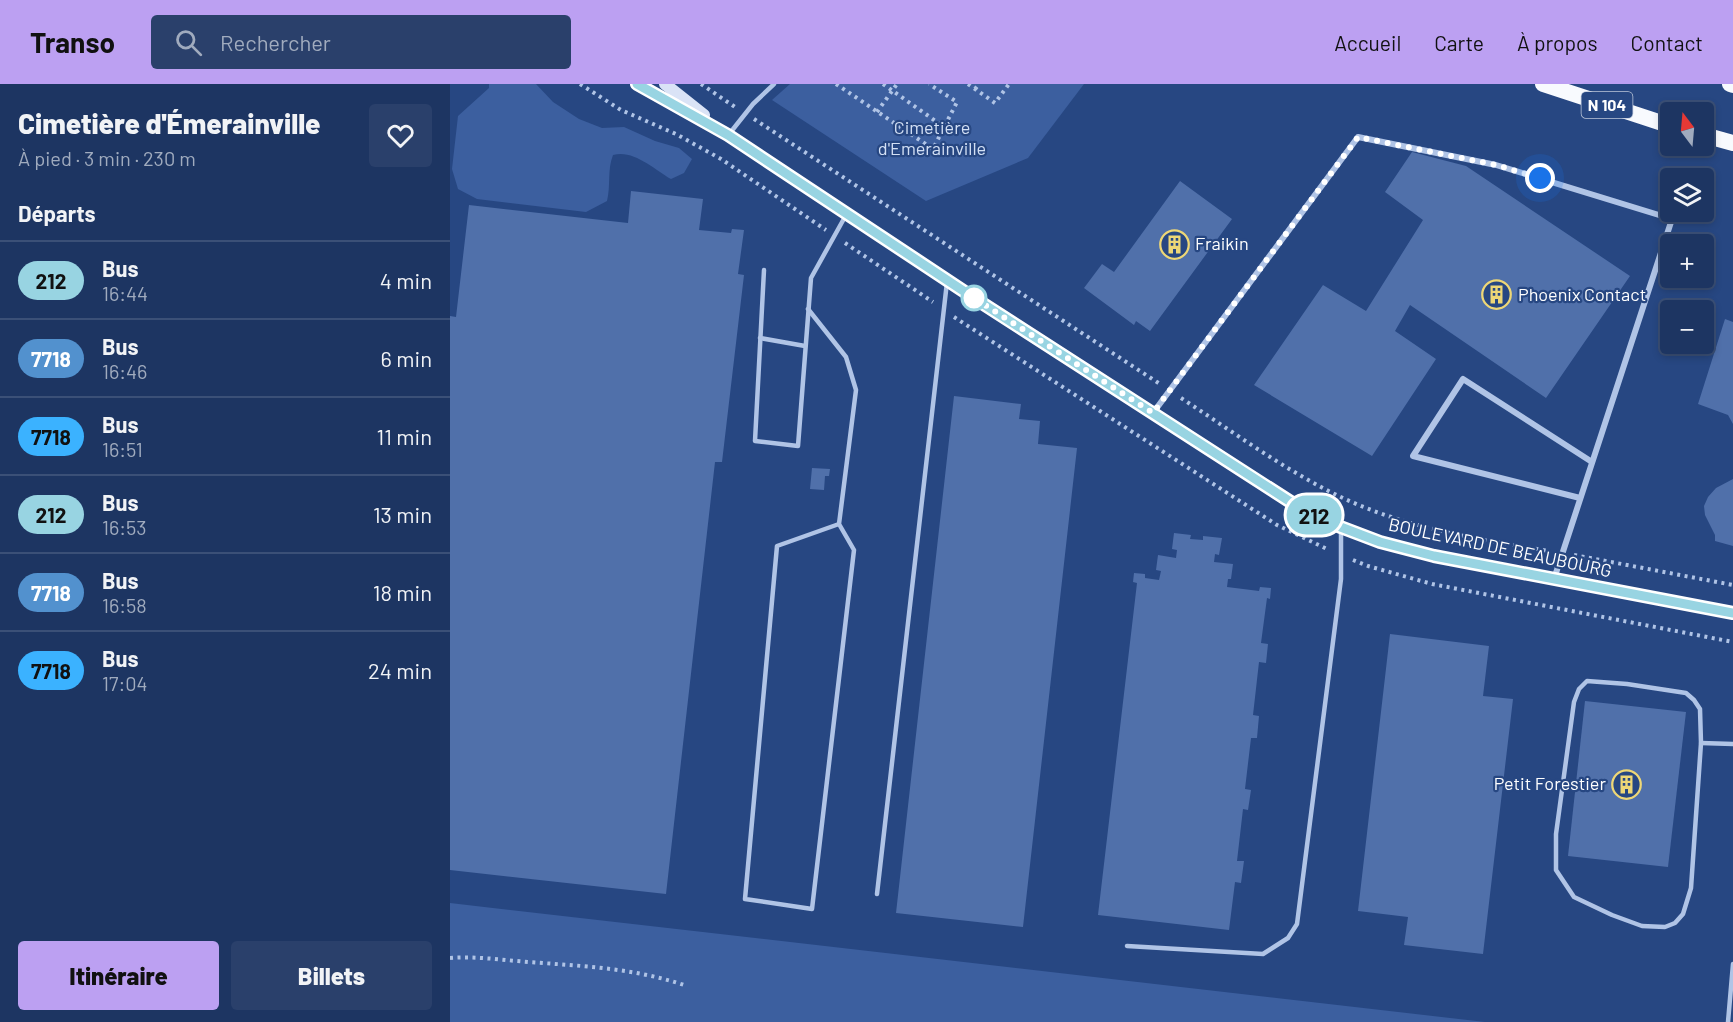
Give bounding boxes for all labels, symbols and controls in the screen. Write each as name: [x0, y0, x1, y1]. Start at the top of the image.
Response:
search box: [151, 15, 571, 69]
text: Transo: [30, 25, 115, 59]
icon: search: [172, 26, 205, 59]
text: Rechercher: [220, 29, 331, 55]
text: Accueil: [1334, 30, 1401, 55]
text: Carte: [1434, 30, 1484, 55]
text: À propos: [1517, 30, 1598, 55]
text: Contact: [1631, 30, 1703, 55]
road number: N 104: [1582, 92, 1632, 118]
north arrow: [1660, 102, 1714, 156]
map controls: [1660, 102, 1714, 354]
button: heart: [369, 104, 432, 167]
text: Cimetière d'Émerainville: [18, 106, 321, 140]
park label: Cimetière d'Emerainville: [878, 116, 986, 159]
text: À pied · 3 min · 230 m: [18, 146, 196, 170]
your location: [1525, 163, 1555, 193]
button: layers: [1660, 168, 1714, 222]
text: Départs: [18, 200, 96, 226]
building icon: Fraikin: [1158, 228, 1190, 260]
place label: Fraikin: [1195, 232, 1249, 254]
button: +: [1660, 234, 1714, 288]
text: Bus: [102, 255, 139, 281]
text: 4 min: [380, 267, 432, 293]
text: 212: [36, 268, 66, 293]
building icon: Phoenix Contact: [1481, 279, 1513, 311]
text: 16:44: [102, 281, 148, 305]
place label: Phoenix Contact: [1518, 283, 1646, 305]
unlabelled marker: [961, 285, 987, 311]
button: −: [1660, 300, 1714, 354]
text: Bus: [102, 333, 139, 359]
text: 6 min: [381, 345, 432, 371]
text: 7718: [31, 346, 71, 371]
text: 16:46: [102, 359, 147, 383]
text: Bus: [102, 411, 139, 437]
text: 11 min: [376, 423, 432, 449]
text: 7718: [31, 424, 71, 449]
text: 16:51: [102, 437, 143, 461]
text: Bus: [102, 489, 139, 515]
line badge: 212: [1280, 496, 1348, 534]
text: 13 min: [373, 501, 432, 527]
text: 212: [36, 502, 66, 527]
text: 212: [1299, 503, 1329, 528]
street label: BOULEVARD DE BEAUBOURG: [1387, 513, 1614, 581]
text: 16:53: [102, 515, 147, 539]
text: Bus: [102, 567, 139, 593]
text: 18 min: [373, 579, 432, 605]
text: 7718: [31, 580, 71, 605]
text: 16:58: [102, 593, 147, 617]
text: Bus: [102, 645, 139, 671]
text: 24 min: [368, 657, 432, 683]
text: 7718: [31, 658, 71, 683]
text: 17:04: [102, 671, 148, 695]
building icon: Petit Forestier: [1611, 768, 1643, 800]
place label: Petit Forestier: [1494, 772, 1606, 794]
button: Itinéraire: [18, 941, 219, 1010]
button: Billets: [231, 941, 432, 1010]

